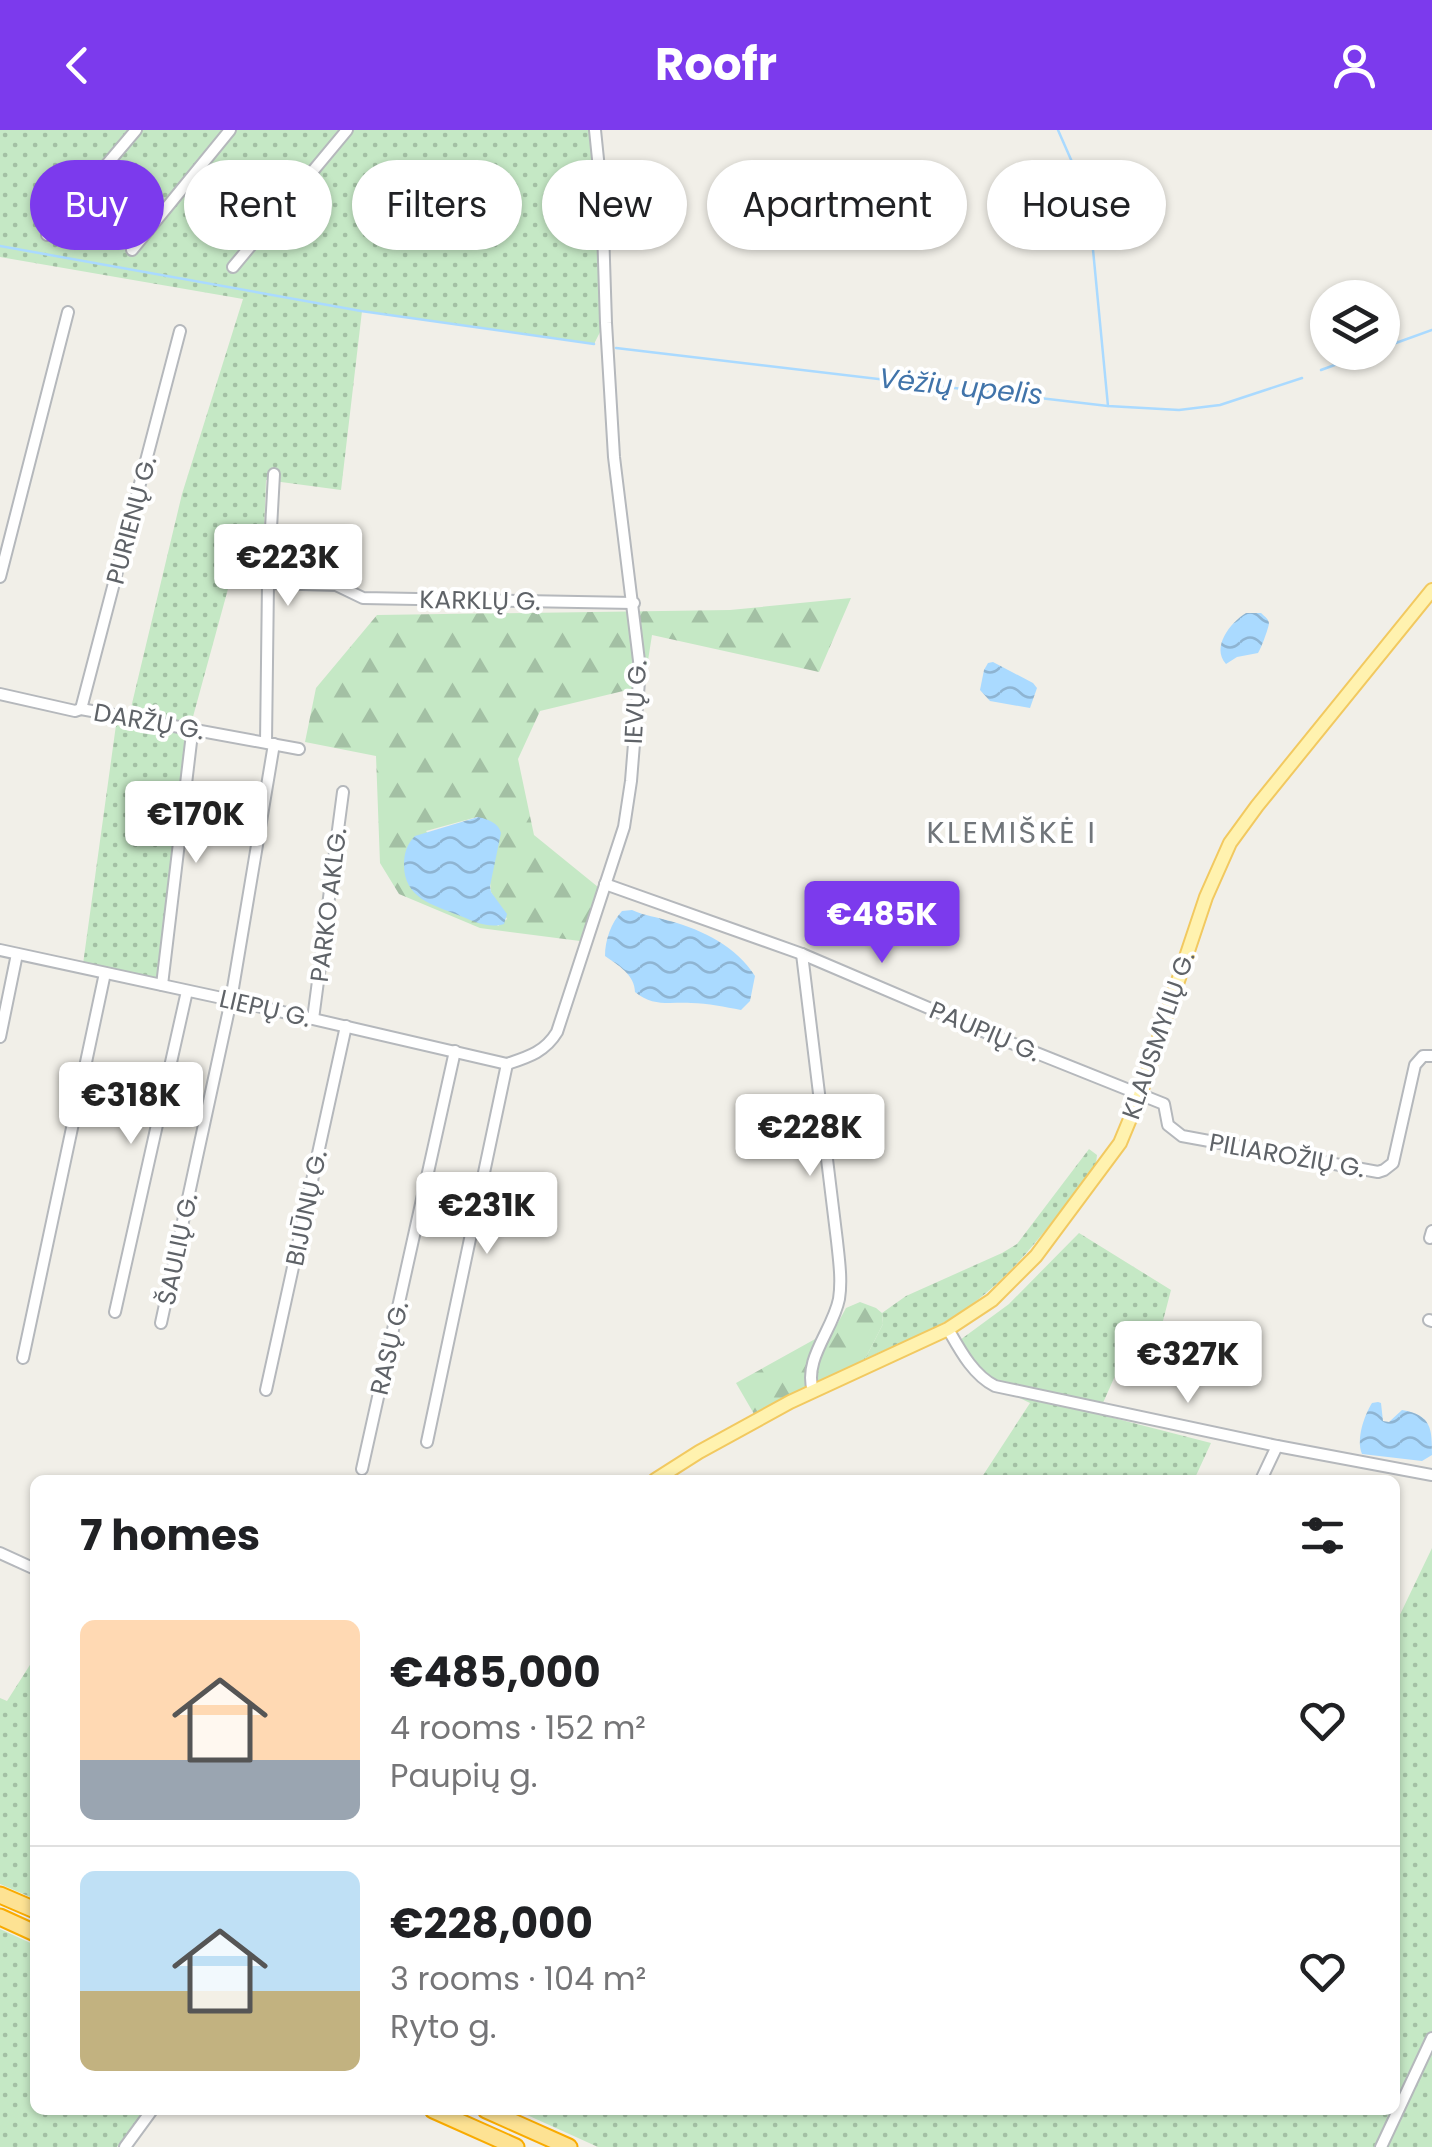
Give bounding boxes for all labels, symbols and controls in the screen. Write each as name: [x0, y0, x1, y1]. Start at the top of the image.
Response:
text: Roofr: [655, 33, 777, 96]
icon: back: [50, 38, 105, 93]
icon: person: [1327, 38, 1382, 93]
chip: Buy: [30, 160, 164, 250]
chip: Rent: [184, 160, 332, 250]
chip: Filters: [352, 160, 522, 250]
chip: New: [542, 160, 687, 250]
chip: Apartment: [707, 160, 967, 250]
chip: House: [987, 160, 1166, 250]
map controls: [1310, 280, 1400, 370]
button: layers: [1310, 280, 1400, 370]
water label: Vėžių upelis: [877, 358, 1045, 415]
street label: PURIENŲ G.: [98, 452, 165, 588]
pin: €223K: [218, 524, 358, 609]
text: €223K: [236, 534, 340, 579]
street label: KARKLŲ G.: [419, 582, 541, 619]
street label: IEVŲ G.: [616, 659, 655, 745]
street label: DARŽŲ G.: [91, 695, 207, 748]
pin: €170K: [126, 781, 266, 866]
text: €170K: [147, 791, 245, 836]
district label: KLEMIŠKĖ I: [927, 811, 1097, 854]
street label: PARKO AKLG.: [302, 826, 355, 984]
pin: €485K: [812, 881, 952, 966]
text: €485K: [827, 891, 937, 936]
street label: KLAUSMYLIŲ G.: [1113, 946, 1204, 1124]
street label: LIEPŲ G.: [216, 981, 314, 1036]
street label: PAUPIŲ G.: [924, 992, 1046, 1070]
pin: €318K: [61, 1062, 201, 1147]
text: €318K: [81, 1072, 181, 1117]
pin: €228K: [740, 1094, 880, 1179]
text: €228K: [757, 1104, 863, 1149]
street label: PILIAROŽIŲ G.: [1206, 1125, 1367, 1186]
street label: BIJŪNŲ G.: [277, 1147, 336, 1269]
pin: €231K: [417, 1172, 557, 1257]
text: €231K: [438, 1182, 536, 1227]
street label: ŠAULIŲ G.: [149, 1190, 206, 1308]
street label: RASŲ G.: [362, 1298, 417, 1398]
pin: €327K: [1118, 1321, 1258, 1406]
text: €327K: [1137, 1331, 1239, 1376]
text: 7 homes: [80, 1506, 260, 1565]
icon: filters: [1295, 1508, 1350, 1563]
text: €485,000: [390, 1643, 601, 1702]
icon: home: [160, 1660, 280, 1780]
icon: heart: [1295, 1693, 1350, 1748]
text: 4 rooms · 152 m²: [390, 1705, 646, 1750]
text: Paupių g.: [390, 1753, 538, 1798]
text: €228,000: [390, 1894, 593, 1953]
icon: home: [160, 1911, 280, 2031]
icon: heart: [1295, 1944, 1350, 1999]
text: 3 rooms · 104 m²: [390, 1956, 646, 2001]
text: Ryto g.: [390, 2004, 497, 2049]

